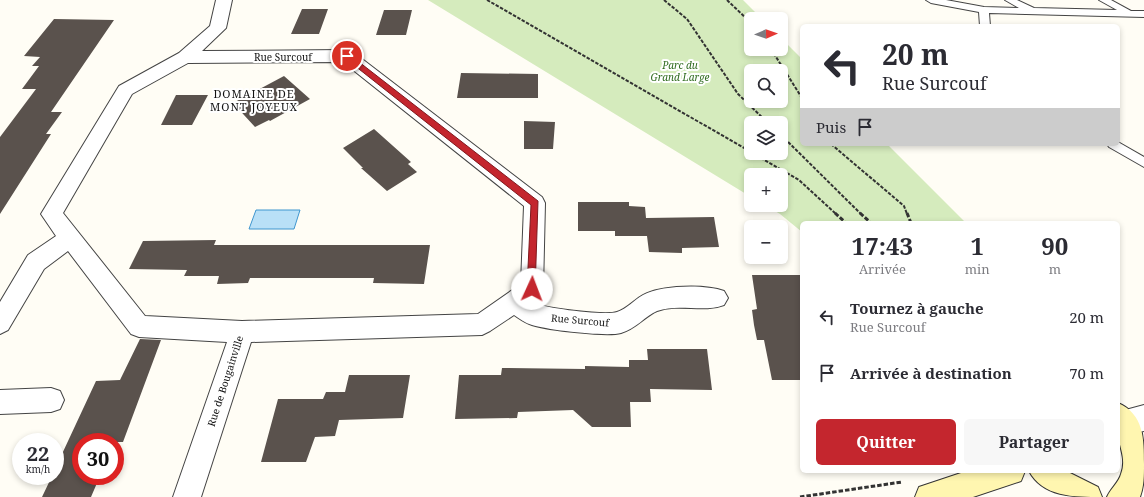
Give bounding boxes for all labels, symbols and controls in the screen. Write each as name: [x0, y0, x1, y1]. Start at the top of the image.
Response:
north arrow: [744, 12, 788, 56]
map controls: [744, 12, 788, 264]
text: 20 m: [882, 35, 949, 73]
pin: [330, 39, 364, 73]
icon: left: [816, 40, 868, 92]
icon: arrive: [336, 45, 358, 67]
street label: Rue Surcouf: [254, 50, 313, 64]
park label: Parc du Grand Large: [651, 58, 709, 84]
button: search: [744, 64, 788, 108]
text: Rue Surcouf: [882, 71, 987, 95]
district label: DOMAINE DE MONT JOYEUX: [210, 86, 298, 114]
button: layers: [744, 116, 788, 160]
icon: arrive: [854, 116, 876, 138]
text: Puis: [816, 117, 846, 137]
button: +: [744, 168, 788, 212]
button: −: [744, 220, 788, 264]
text: 17:43: [852, 229, 913, 262]
text: 1: [970, 229, 984, 262]
text: 90: [1041, 229, 1068, 262]
text: Arrivée: [859, 260, 906, 278]
text: min: [965, 260, 990, 278]
text: m: [1049, 260, 1061, 278]
position arrow: [511, 268, 553, 310]
text: Tournez à gauche: [850, 298, 984, 318]
icon: left: [816, 306, 838, 328]
text: 20 m: [1069, 307, 1104, 327]
street label: Rue Surcouf: [550, 310, 611, 330]
text: Rue Surcouf: [850, 318, 926, 336]
street label: Rue de Bougainville: [204, 334, 246, 428]
icon: arrive: [816, 362, 838, 384]
text: Arrivée à destination: [850, 363, 1012, 383]
text: 70 m: [1069, 363, 1104, 383]
button: Quitter: [816, 419, 956, 465]
button: Partager: [964, 419, 1104, 465]
speed limit sign: 30: [72, 433, 124, 485]
text: 22: [27, 440, 49, 467]
text: km/h: [26, 462, 50, 476]

